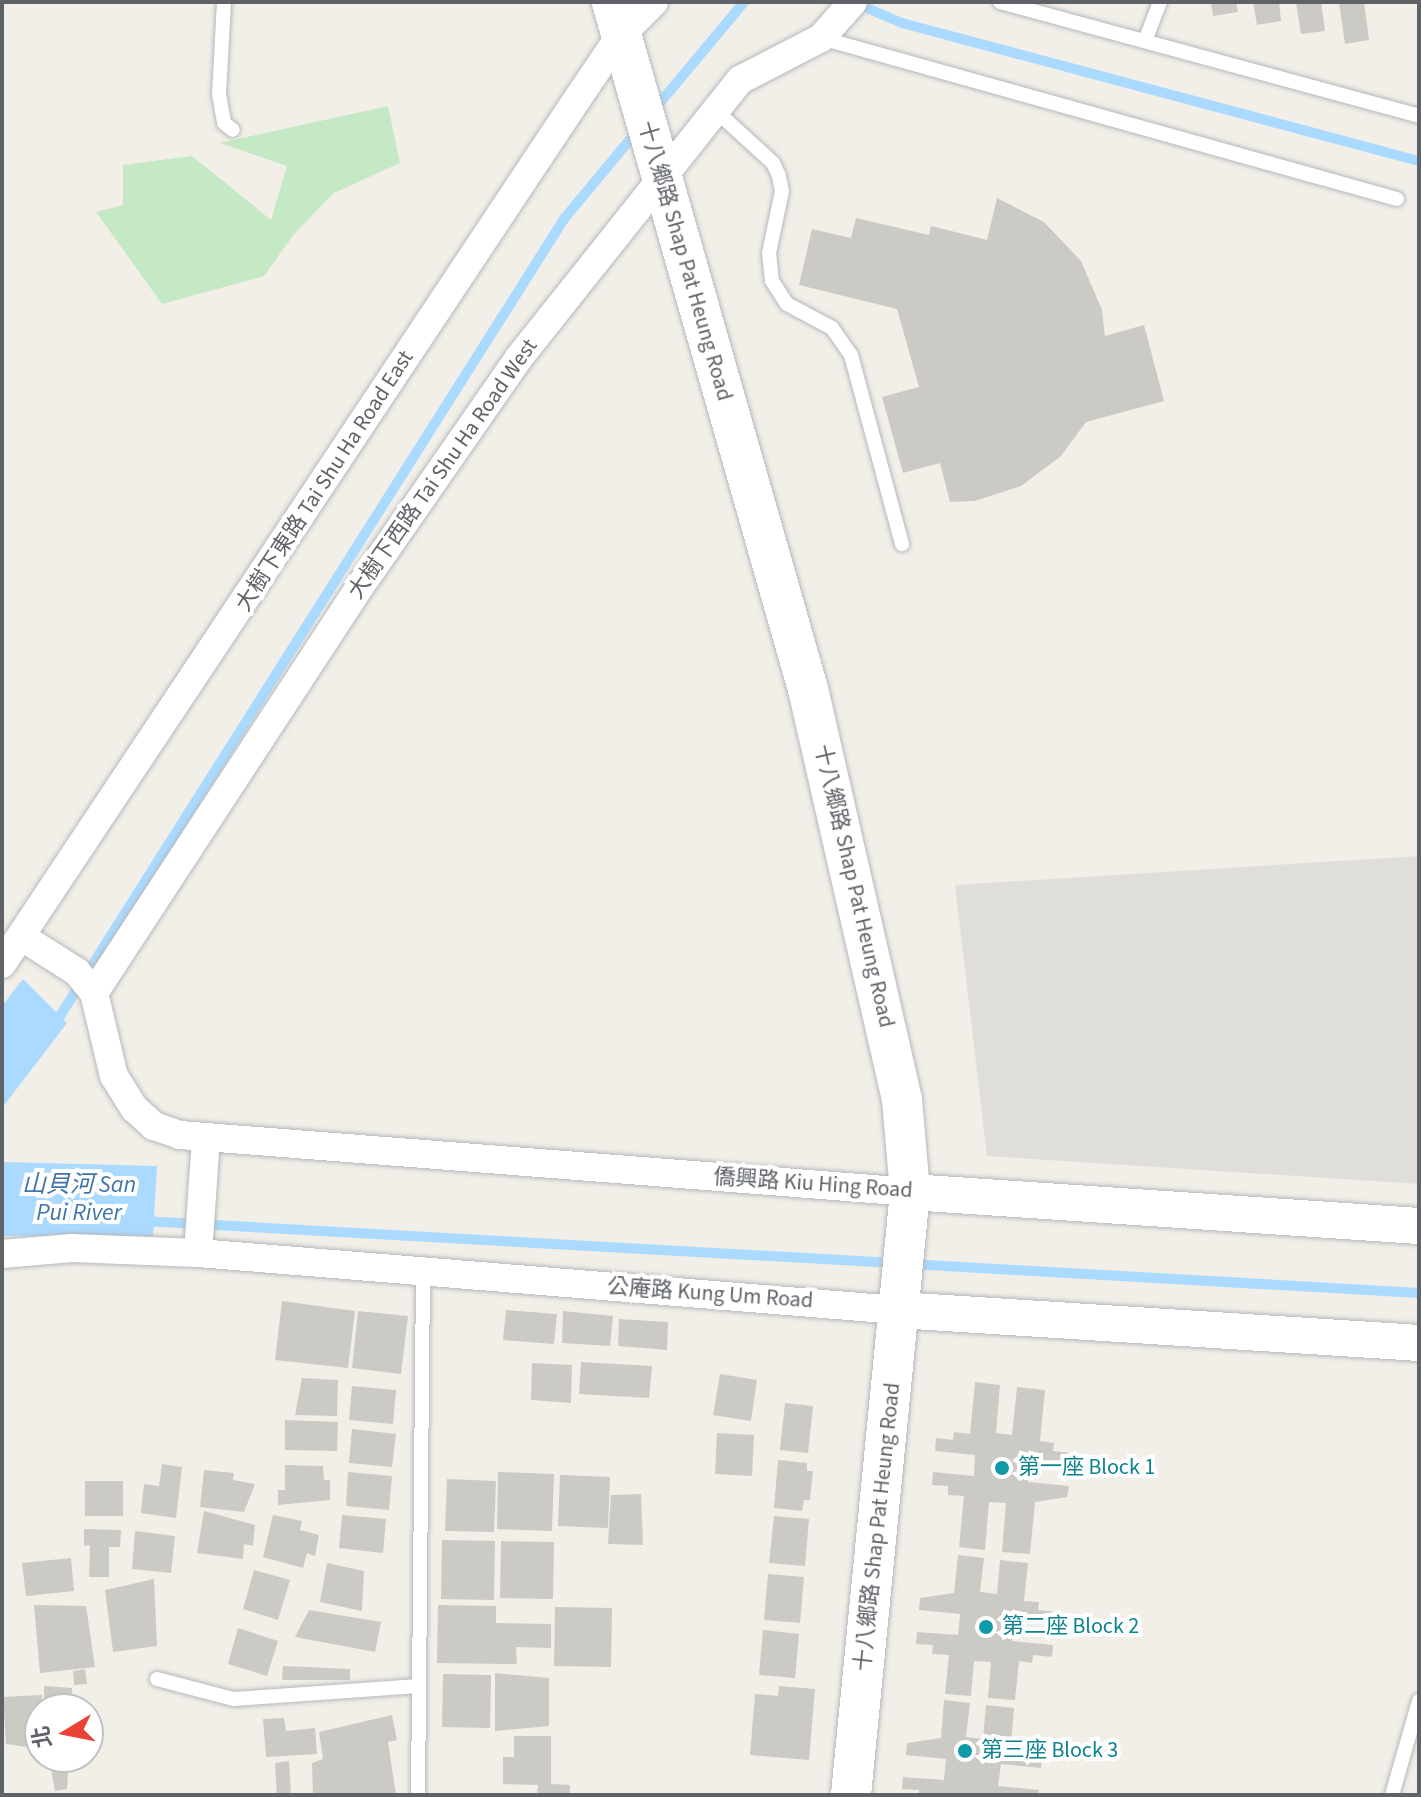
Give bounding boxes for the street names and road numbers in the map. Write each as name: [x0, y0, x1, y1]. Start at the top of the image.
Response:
street label: 十八鄉路 Shap Pat Heung Road: [632, 118, 738, 404]
street label: 大樹下西路 Tai Shu Ha Road West: [343, 334, 543, 604]
street label: 大樹下東路 Tai Shu Ha Road East: [231, 346, 419, 616]
street label: 十八鄉路 Shap Pat Heung Road: [809, 742, 899, 1030]
street label: 僑興路 Kiu Hing Road: [713, 1164, 913, 1204]
street label: 公庵路 Kung Um Road: [606, 1274, 814, 1314]
street label: 十八鄉路 Shap Pat Heung Road: [850, 1381, 906, 1673]

